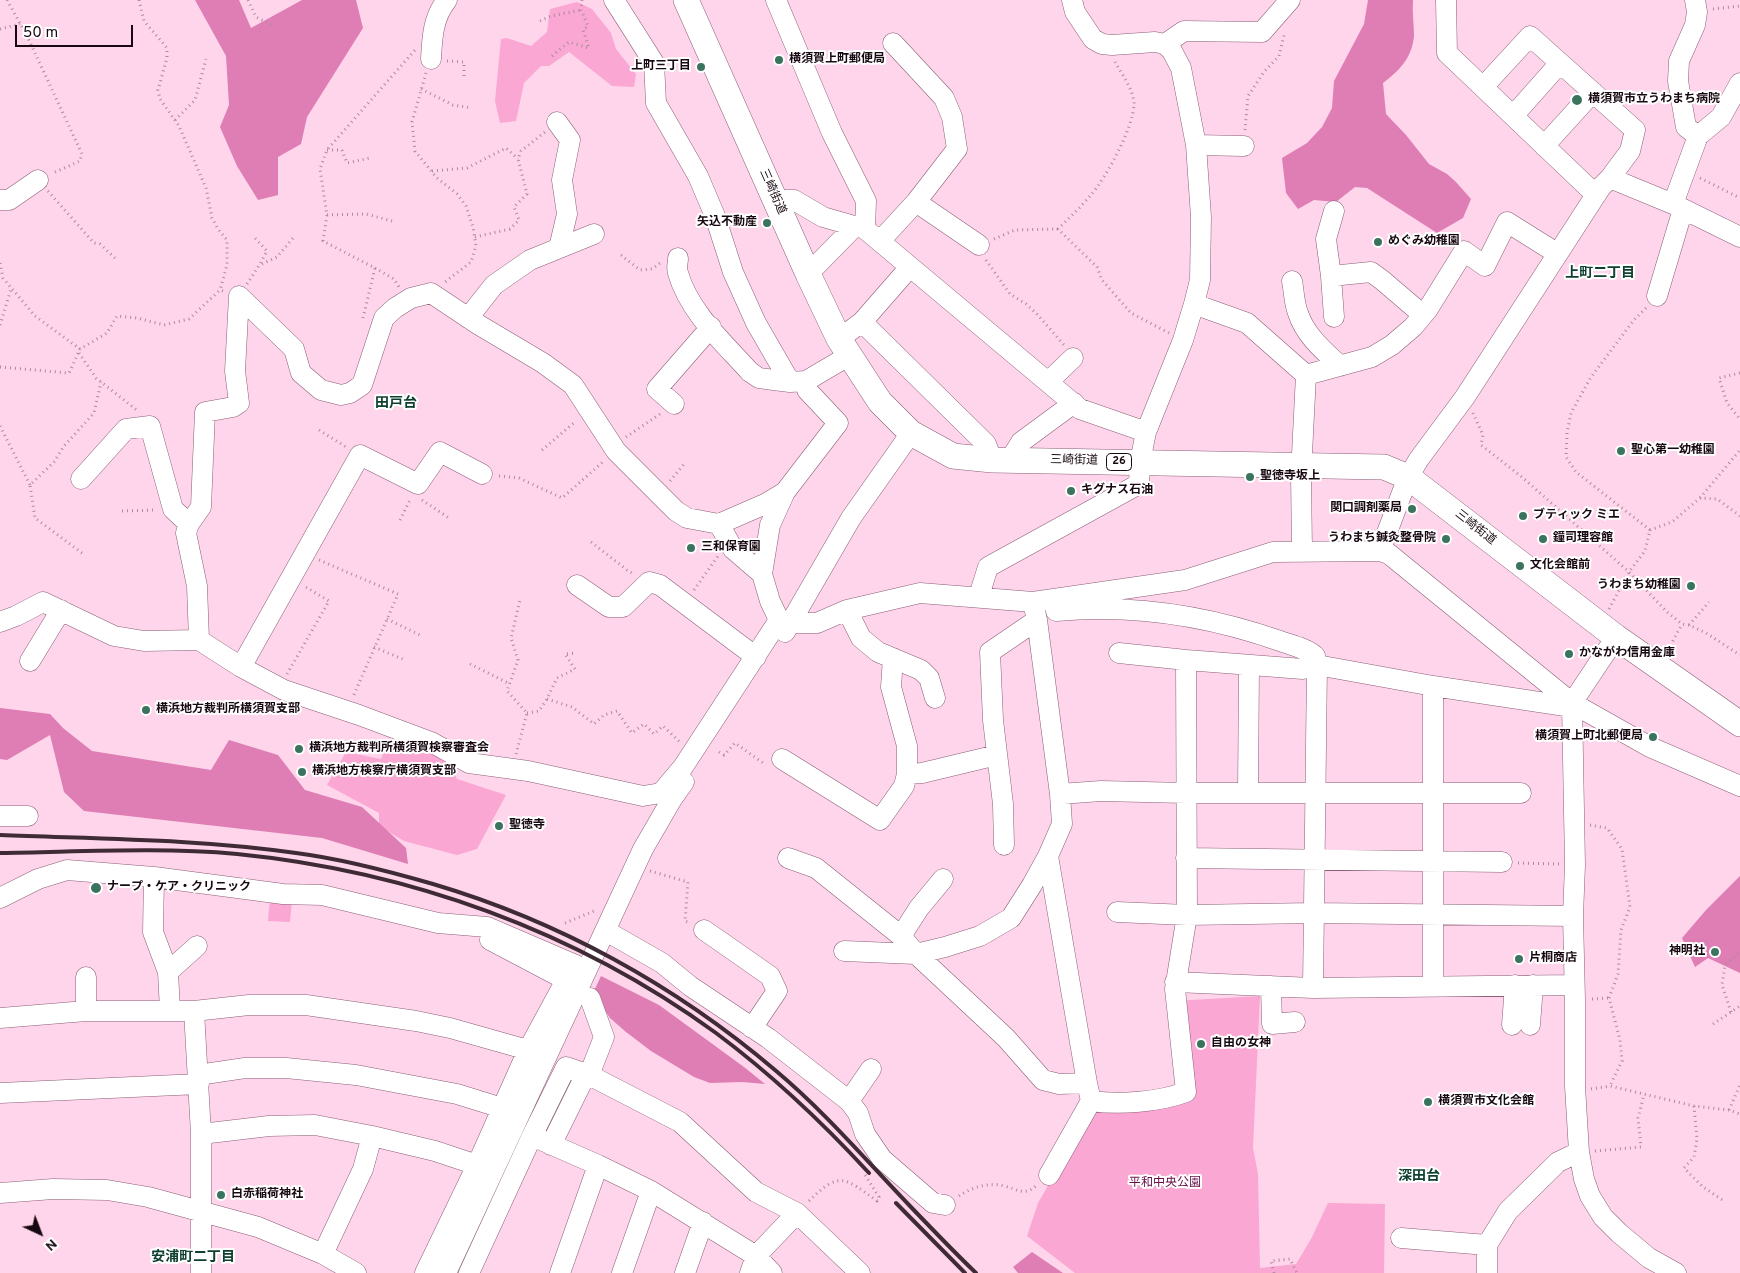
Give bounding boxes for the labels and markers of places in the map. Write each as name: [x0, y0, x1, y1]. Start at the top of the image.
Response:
place label: 横須賀上町郵便局: [789, 53, 885, 67]
marker: 横須賀上町郵便局: [773, 54, 785, 66]
place label: 上町三丁目: [631, 60, 691, 74]
marker: 上町三丁目: [695, 61, 707, 73]
marker: 横須賀市立うわまち病院: [1570, 93, 1584, 107]
place label: 横須賀市立うわまち病院: [1588, 93, 1720, 107]
place label: 矢込不動産: [697, 216, 757, 230]
marker: 矢込不動産: [761, 217, 773, 229]
place label: めぐみ幼稚園: [1388, 235, 1460, 249]
marker: めぐみ幼稚園: [1372, 236, 1384, 248]
place label: 聖心第一幼稚園: [1631, 444, 1715, 458]
marker: 聖心第一幼稚園: [1615, 445, 1627, 457]
place label: 聖徳寺坂上: [1260, 470, 1320, 484]
marker: 聖徳寺坂上: [1244, 471, 1256, 483]
place label: キグナス石油: [1081, 484, 1153, 498]
marker: キグナス石油: [1065, 485, 1077, 497]
place label: 関口調剤薬局: [1330, 502, 1402, 516]
marker: 関口調剤薬局: [1406, 503, 1418, 515]
place label: ブティック ミエ: [1533, 509, 1620, 523]
marker: ブティック ミエ: [1517, 510, 1529, 522]
place label: うわまち鍼灸整骨院: [1328, 532, 1436, 546]
place label: 鐘司理容館: [1553, 532, 1613, 546]
marker: うわまち鍼灸整骨院: [1440, 533, 1452, 545]
marker: 鐘司理容館: [1537, 533, 1549, 545]
place label: 三和保育園: [701, 541, 761, 555]
marker: 三和保育園: [685, 542, 697, 554]
place label: 文化会館前: [1530, 559, 1590, 573]
marker: 文化会館前: [1514, 560, 1526, 572]
place label: うわまち幼稚園: [1597, 579, 1681, 593]
marker: うわまち幼稚園: [1685, 580, 1697, 592]
place label: かながわ信用金庫: [1579, 647, 1675, 661]
marker: かながわ信用金庫: [1563, 648, 1575, 660]
place label: 横浜地方裁判所横須賀支部: [156, 703, 300, 717]
marker: 横浜地方裁判所横須賀支部: [140, 704, 152, 716]
place label: 横須賀上町北郵便局: [1535, 730, 1643, 744]
marker: 横須賀上町北郵便局: [1647, 731, 1659, 743]
place label: 横浜地方裁判所横須賀検察審査会: [309, 742, 489, 756]
marker: 横浜地方裁判所横須賀検察審査会: [293, 743, 305, 755]
place label: 横浜地方検察庁横須賀支部: [312, 765, 456, 779]
marker: 横浜地方検察庁横須賀支部: [296, 766, 308, 778]
place label: 聖徳寺: [509, 819, 545, 833]
marker: 聖徳寺: [493, 820, 505, 832]
marker: ナープ・ケア・クリニック: [89, 881, 103, 895]
place label: ナープ・ケア・クリニック: [107, 881, 251, 895]
place label: 神明社: [1669, 945, 1705, 959]
marker: 神明社: [1709, 946, 1721, 958]
place label: 片桐商店: [1529, 952, 1577, 966]
marker: 片桐商店: [1513, 953, 1525, 965]
place label: 自由の女神: [1211, 1037, 1271, 1051]
marker: 自由の女神: [1195, 1038, 1207, 1050]
place label: 横須賀市文化会館: [1438, 1095, 1534, 1109]
marker: 横須賀市文化会館: [1422, 1096, 1434, 1108]
place label: 白赤稲荷神社: [231, 1188, 303, 1202]
marker: 白赤稲荷神社: [215, 1189, 227, 1201]

